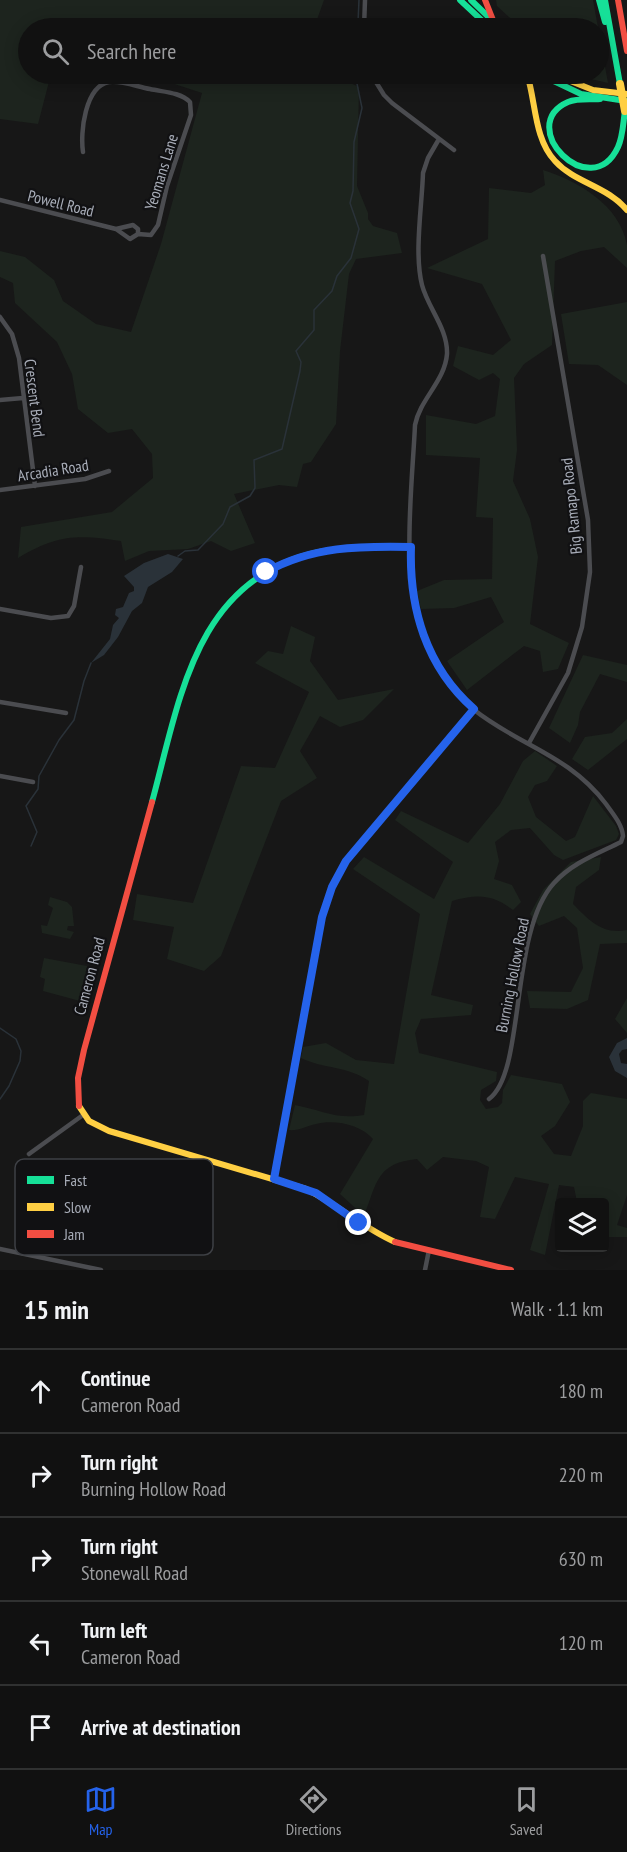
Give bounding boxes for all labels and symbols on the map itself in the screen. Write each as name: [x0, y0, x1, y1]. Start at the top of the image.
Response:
street label: Yeomans Lane: [140, 131, 182, 213]
street label: Powell Road: [26, 185, 96, 221]
street label: Crescent Bend: [20, 358, 50, 438]
street label: Arcadia Road: [16, 455, 90, 485]
street label: Big Ramapo Road: [556, 457, 586, 555]
route start: [252, 558, 278, 584]
street label: Burning Hollow Road: [491, 916, 533, 1034]
street label: Cameron Road: [69, 935, 109, 1017]
legend: [15, 1159, 213, 1255]
text: Fast: [64, 1170, 87, 1190]
text: Slow: [64, 1197, 91, 1217]
route end: [345, 1209, 371, 1235]
text: Jam: [63, 1224, 85, 1244]

